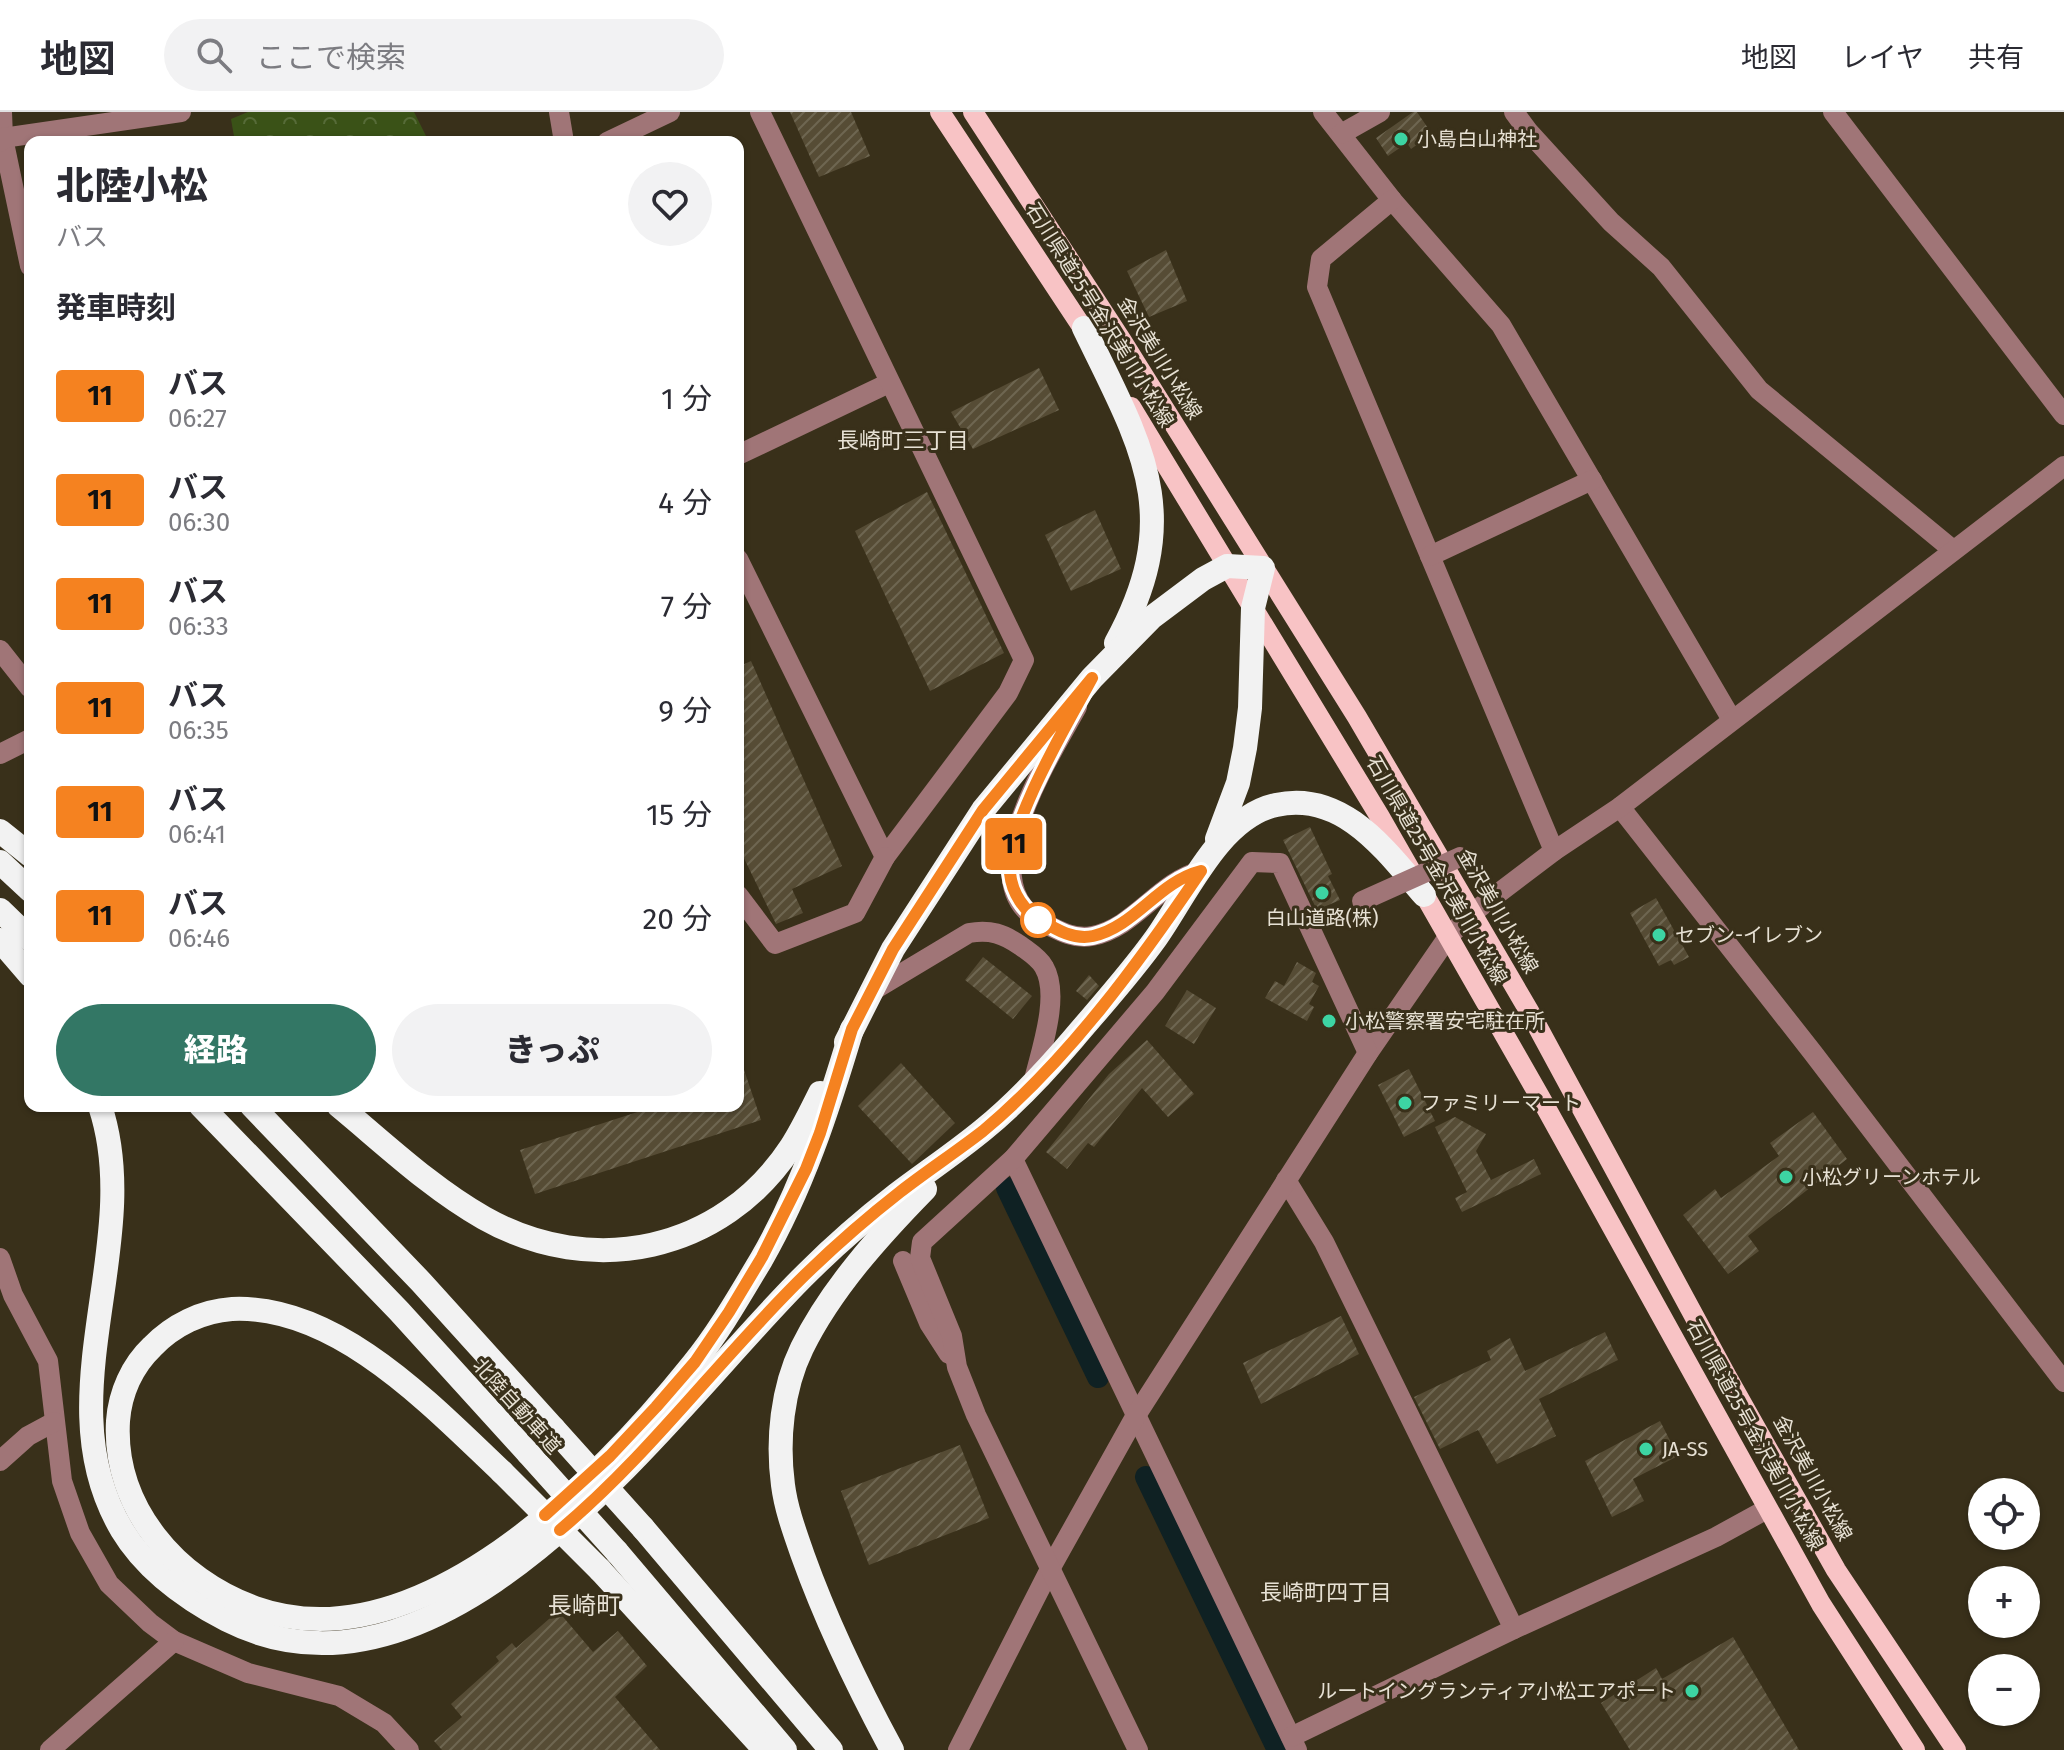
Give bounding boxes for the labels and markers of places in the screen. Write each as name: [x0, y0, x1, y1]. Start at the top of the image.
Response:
place label: 小島白山神社: [1417, 127, 1537, 151]
marker: 小島白山神社: [1392, 130, 1410, 148]
marker: 白山道路(株): [1313, 884, 1331, 902]
unlabelled marker: [1021, 903, 1055, 937]
place label: 白山道路(株): [1266, 906, 1378, 930]
place label: セブン-イレブン: [1675, 923, 1823, 947]
marker: セブン-イレブン: [1650, 926, 1668, 944]
place label: 小松警察署安宅駐在所: [1345, 1009, 1545, 1033]
marker: 小松警察署安宅駐在所: [1320, 1012, 1338, 1030]
place label: ファミリーマート: [1421, 1091, 1581, 1115]
marker: ファミリーマート: [1396, 1094, 1414, 1112]
place label: 小松グリーンホテル: [1802, 1165, 1981, 1189]
marker: 小松グリーンホテル: [1777, 1168, 1795, 1186]
place label: JA-SS: [1662, 1437, 1708, 1461]
marker: JA-SS: [1637, 1440, 1655, 1458]
place label: ルートイングランティア小松エアポート: [1317, 1679, 1676, 1703]
marker: ルートイングランティア小松エアポート: [1683, 1682, 1701, 1700]

